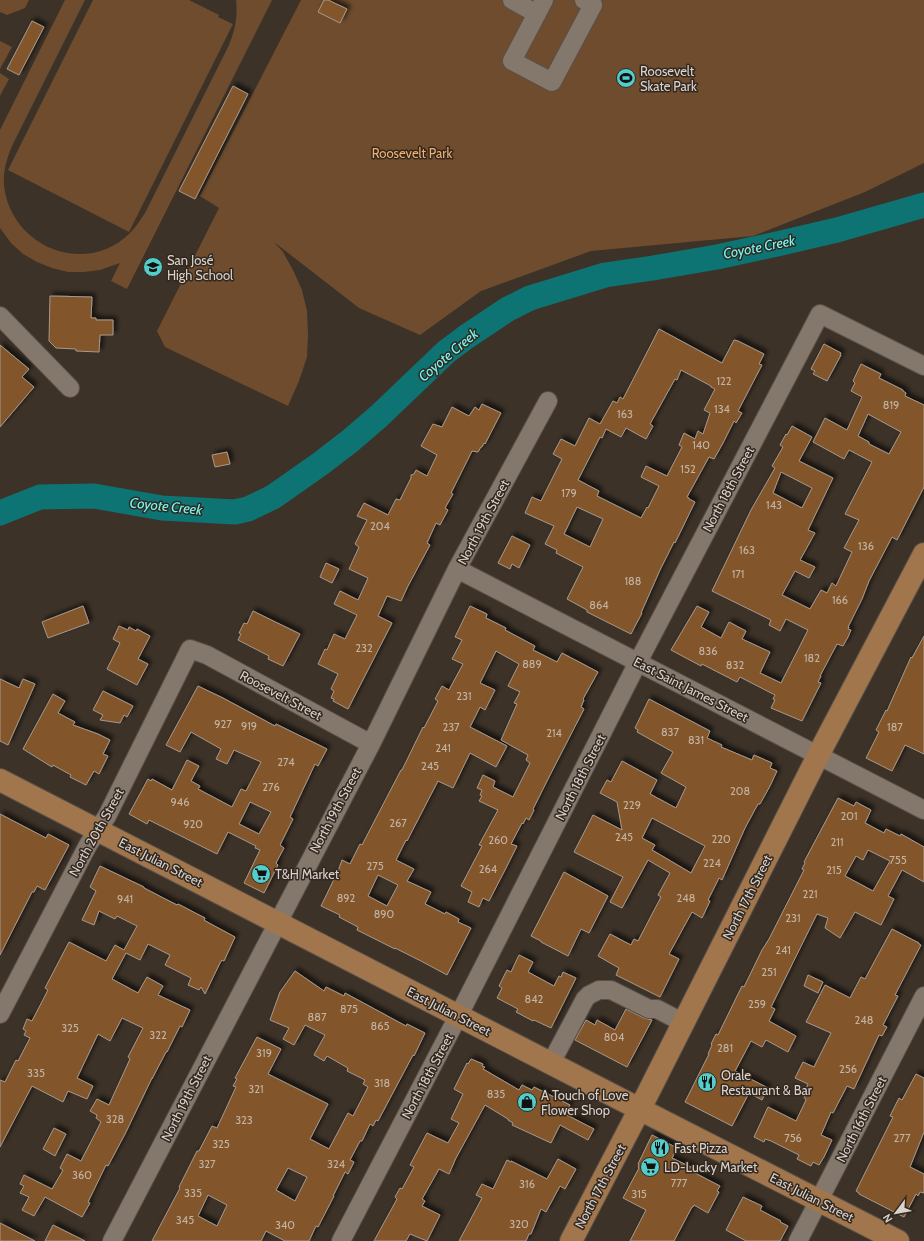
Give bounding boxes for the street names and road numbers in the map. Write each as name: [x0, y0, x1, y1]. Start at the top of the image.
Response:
street label: North 18th Street: [699, 443, 758, 534]
street label: North 19th Street: [454, 476, 512, 567]
street label: East Saint James Street: [631, 653, 751, 725]
street label: Roosevelt Street: [237, 667, 325, 724]
street label: North 18th Street: [551, 731, 609, 823]
street label: North 19th Street: [306, 764, 364, 855]
street label: North 20th Street: [65, 785, 127, 879]
street label: East Julian Street: [116, 834, 206, 890]
street label: North 17th Street: [719, 851, 776, 942]
street label: East Julian Street: [404, 983, 494, 1039]
street label: North 18th Street: [398, 1030, 457, 1121]
street label: North 19th Street: [158, 1052, 215, 1143]
street label: North 16th Street: [833, 1073, 890, 1164]
street label: North 17th Street: [571, 1141, 629, 1231]
street label: East Julian Street: [767, 1169, 857, 1225]

